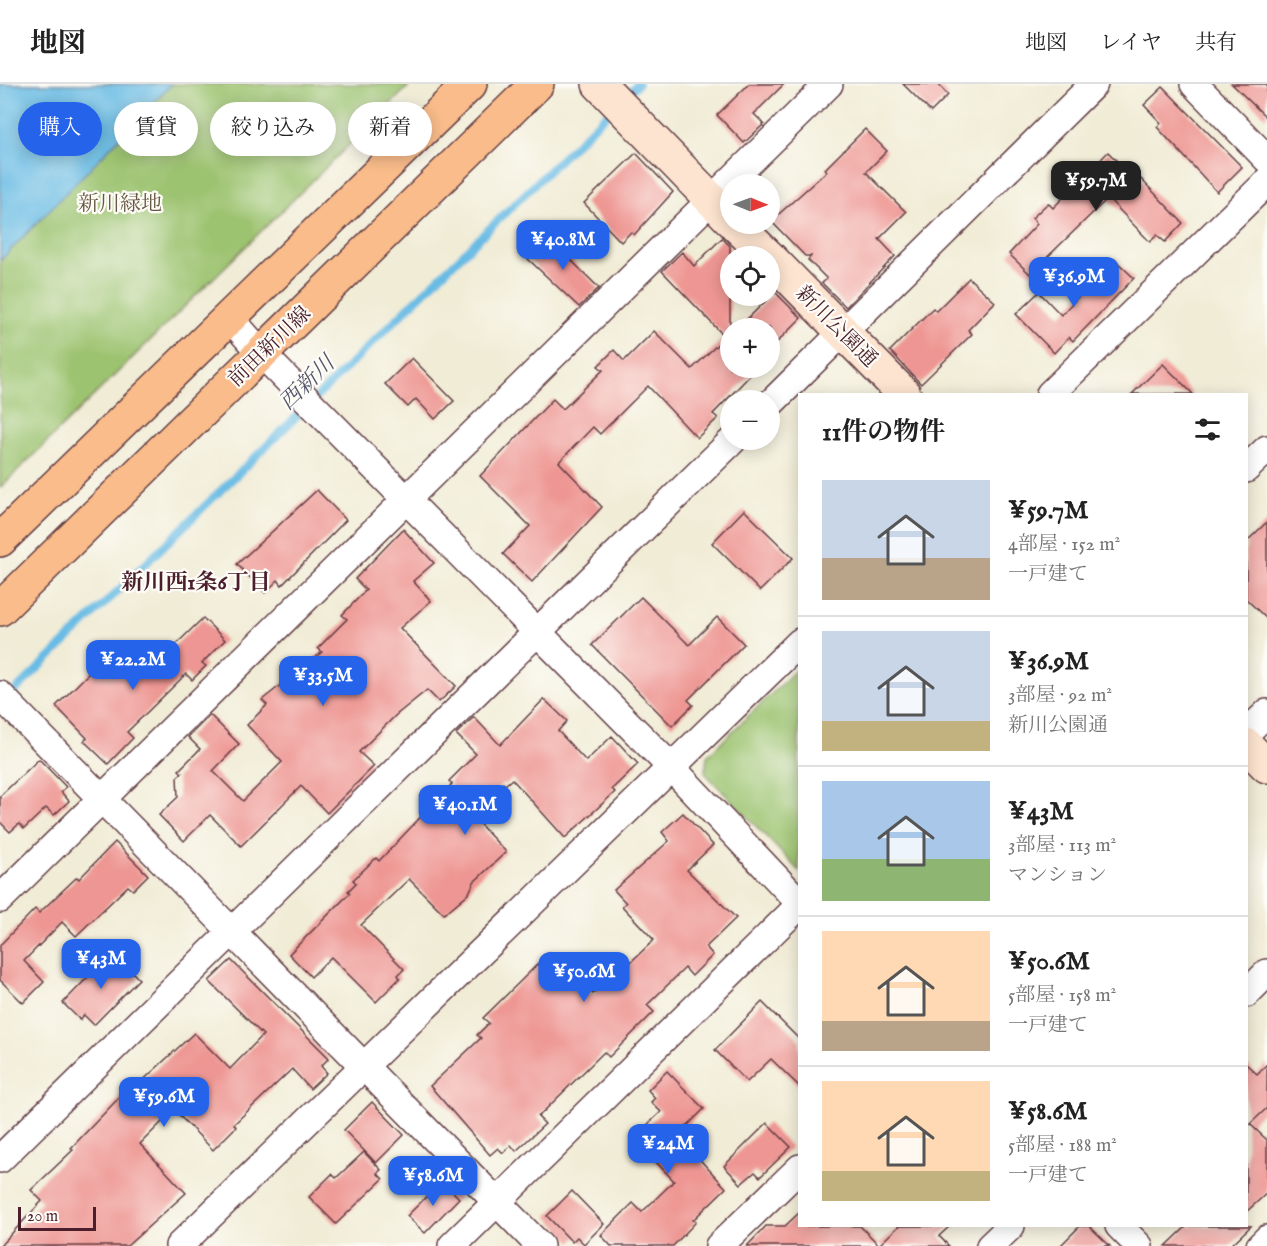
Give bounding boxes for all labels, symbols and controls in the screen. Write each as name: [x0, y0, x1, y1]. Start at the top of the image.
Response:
text: 地図: [30, 27, 86, 62]
text: 地図: [1025, 30, 1067, 57]
text: レイヤ: [1100, 30, 1162, 57]
text: 共有: [1195, 30, 1237, 57]
chip: 購入: [18, 102, 102, 156]
chip: 賃貸: [114, 102, 198, 156]
chip: 絞り込み: [210, 102, 336, 156]
chip: 新着: [348, 102, 432, 156]
pin: ¥59.7M: [1047, 161, 1145, 212]
text: ¥59.7M: [1065, 168, 1127, 193]
north arrow: [720, 174, 780, 234]
map controls: [720, 174, 780, 450]
park label: 新川緑地: [78, 191, 162, 218]
pin: ¥40.8M: [514, 220, 612, 271]
text: ¥40.8M: [530, 227, 596, 252]
button: locate: [720, 246, 780, 306]
pin: ¥36.9M: [1025, 257, 1123, 308]
text: ¥36.9M: [1043, 264, 1105, 289]
street label: 新川公園通: [789, 280, 883, 374]
street label: 前田新川線: [223, 301, 317, 393]
button: +: [720, 318, 780, 378]
water label: 西新川: [274, 349, 342, 416]
button: −: [720, 390, 780, 450]
icon: filters: [1191, 413, 1224, 446]
text: 11件の物件: [822, 416, 945, 449]
text: ¥59.7M: [1008, 494, 1089, 527]
icon: home: [870, 504, 942, 576]
text: 4部屋 · 152 m²: [1008, 532, 1120, 557]
text: 一戸建て: [1008, 562, 1088, 587]
district label: 新川西1条6丁目: [121, 569, 271, 597]
pin: ¥22.2M: [84, 640, 182, 691]
text: ¥36.9M: [1008, 645, 1089, 678]
text: ¥22.2M: [100, 647, 166, 672]
icon: home: [870, 655, 942, 727]
pin: ¥33.5M: [274, 656, 372, 707]
text: ¥33.5M: [293, 663, 353, 688]
text: 3部屋 · 92 m²: [1008, 683, 1112, 708]
text: 新川公園通: [1008, 713, 1108, 738]
pin: ¥40.1M: [416, 785, 514, 836]
text: ¥40.1M: [433, 792, 497, 817]
text: ¥43M: [1008, 795, 1074, 828]
icon: home: [870, 805, 942, 877]
text: 3部屋 · 113 m²: [1008, 833, 1116, 858]
text: マンション: [1008, 863, 1107, 888]
pin: ¥43M: [65, 939, 137, 990]
text: ¥50.6M: [1008, 945, 1090, 978]
text: ¥43M: [76, 946, 126, 971]
pin: ¥50.6M: [535, 952, 633, 1003]
icon: home: [870, 955, 942, 1027]
text: ¥50.6M: [552, 959, 616, 984]
text: 5部屋 · 158 m²: [1008, 983, 1116, 1008]
text: 一戸建て: [1008, 1013, 1088, 1038]
pin: ¥59.6M: [115, 1077, 213, 1128]
text: ¥59.6M: [133, 1084, 195, 1109]
text: ¥58.6M: [1008, 1095, 1088, 1128]
icon: home: [870, 1105, 942, 1177]
pin: ¥24M: [632, 1124, 704, 1175]
text: ¥24M: [642, 1131, 694, 1156]
text: 5部屋 · 188 m²: [1008, 1133, 1117, 1158]
pin: ¥58.6M: [384, 1156, 482, 1207]
text: ¥58.6M: [402, 1163, 464, 1188]
text: 一戸建て: [1008, 1163, 1088, 1188]
scale bar: [18, 1204, 96, 1232]
text: 20 m: [27, 1207, 58, 1227]

